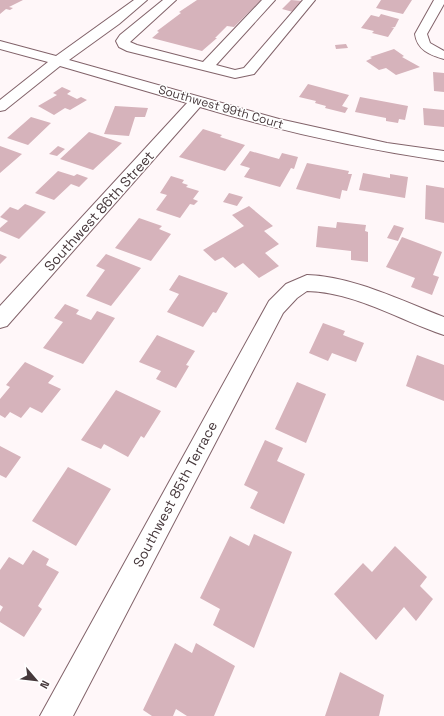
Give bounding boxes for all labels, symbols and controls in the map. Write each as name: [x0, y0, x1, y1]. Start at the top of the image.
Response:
street label: Southwest 99th Court: [157, 81, 285, 133]
street label: Southwest 86th Street: [40, 147, 158, 275]
street label: Southwest 85th Terrace: [129, 418, 221, 570]
north arrow: [16, 660, 56, 700]
text: N: [37, 678, 53, 691]

